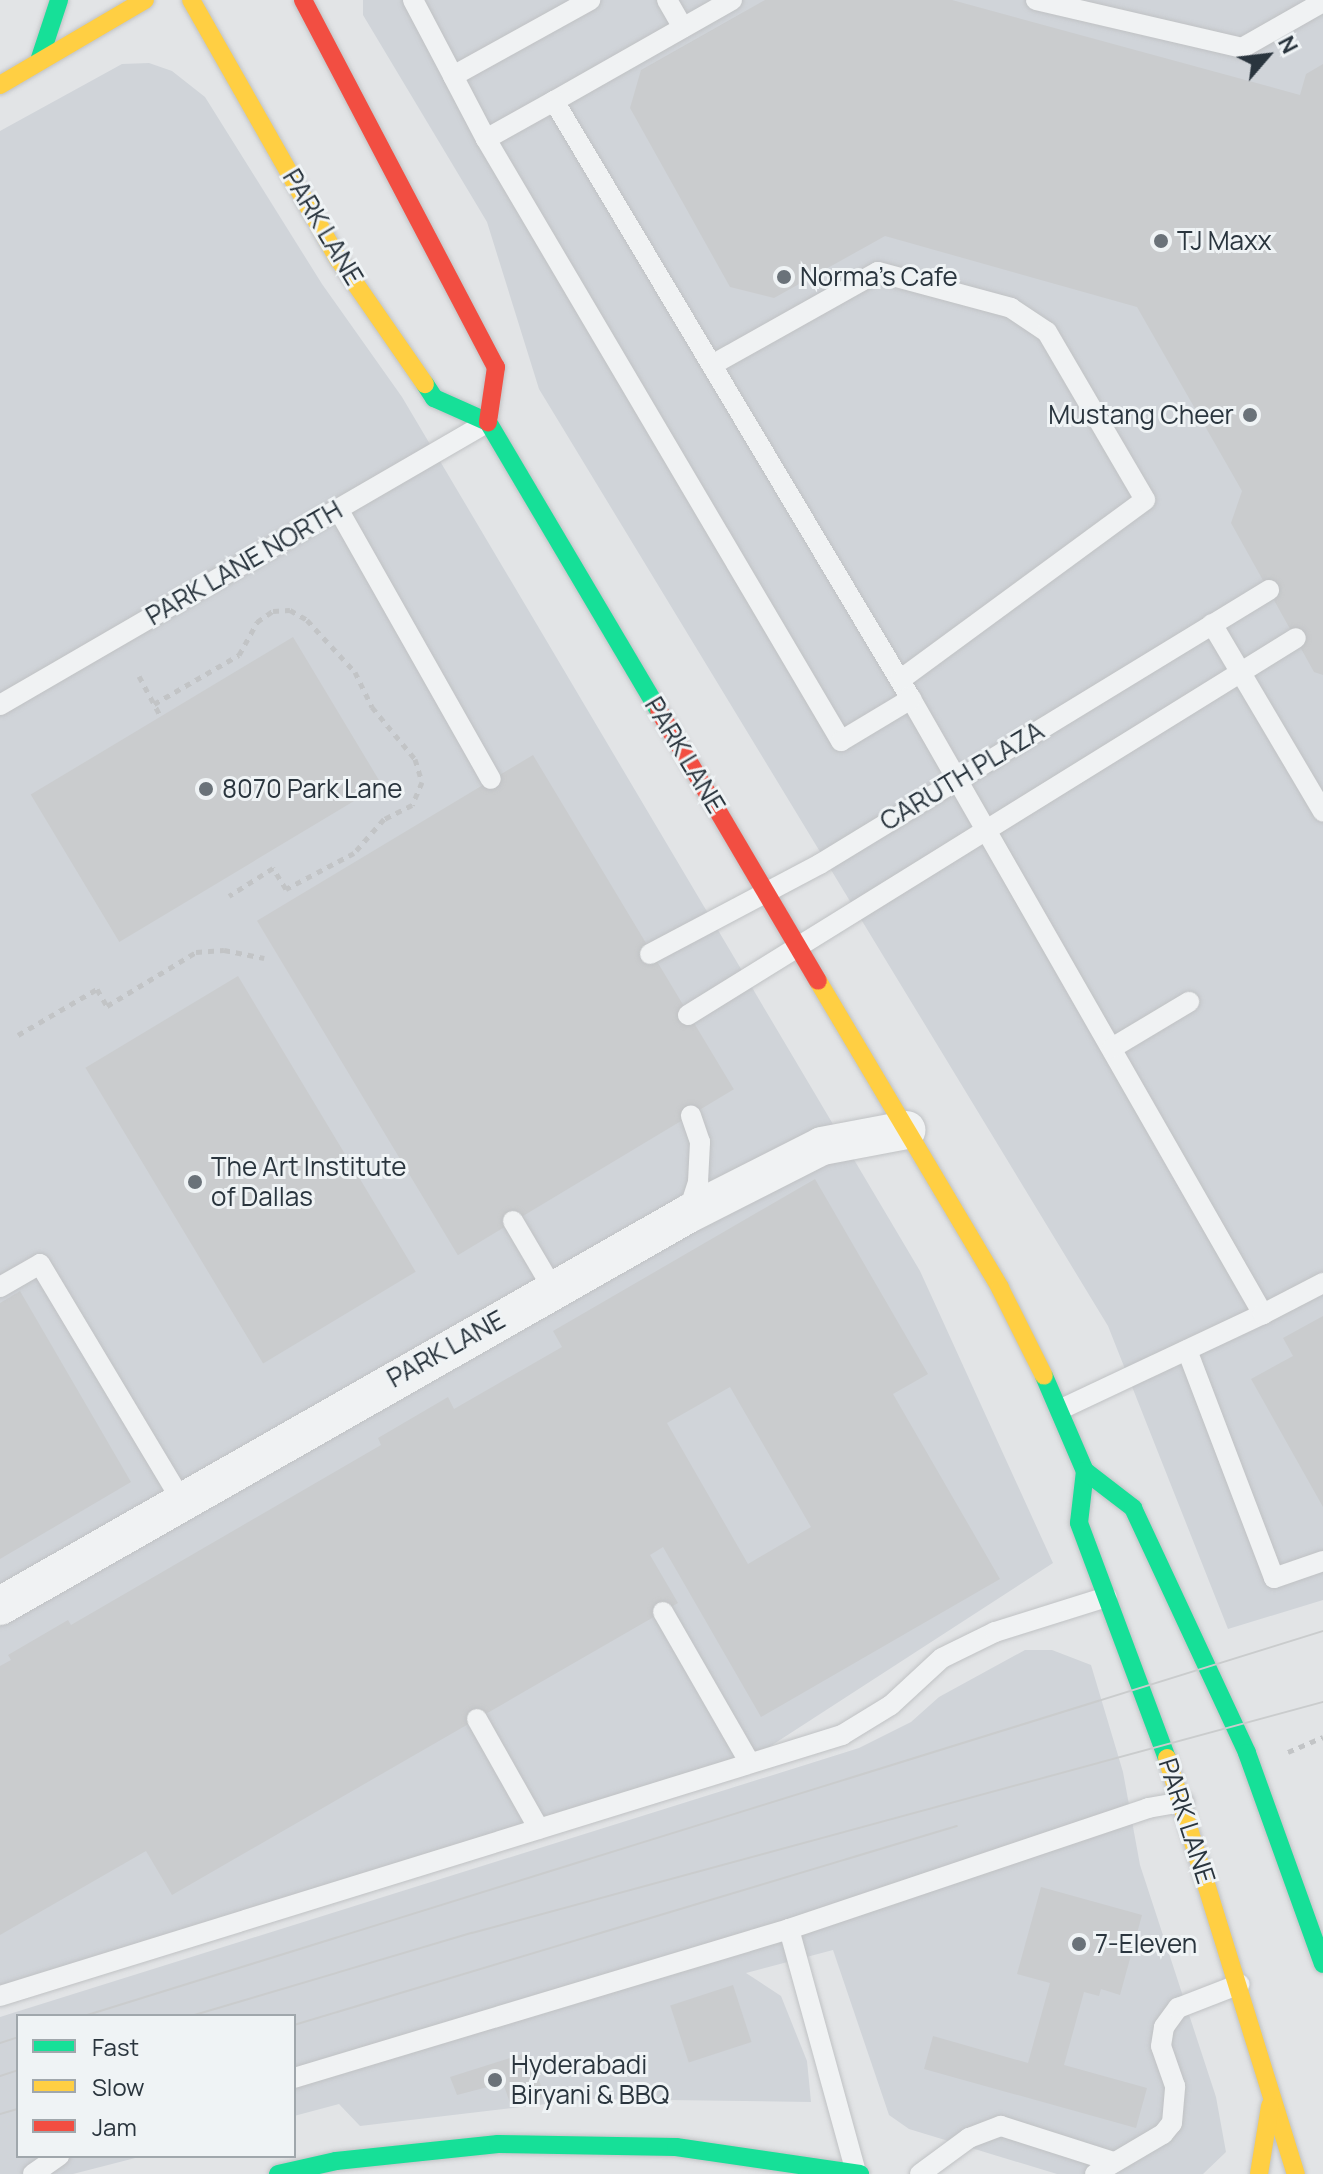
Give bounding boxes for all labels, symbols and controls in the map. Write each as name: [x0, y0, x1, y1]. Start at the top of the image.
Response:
north arrow: [1227, 16, 1307, 96]
text: N: [1271, 31, 1305, 59]
street label: PARK LANE: [276, 163, 370, 291]
place label: TJ Maxx: [1177, 225, 1271, 257]
marker: TJ Maxx: [1152, 232, 1170, 250]
place label: Norma's Cafe: [800, 261, 958, 293]
marker: Norma's Cafe: [775, 268, 793, 286]
place label: Mustang Cheer: [1048, 399, 1234, 431]
marker: Mustang Cheer: [1241, 406, 1259, 424]
street label: PARK LANE NORTH: [140, 494, 348, 632]
street label: PARK LANE: [638, 691, 732, 819]
street label: CARUTH PLAZA: [874, 715, 1050, 837]
place label: 8070 Park Lane: [222, 773, 402, 805]
marker: 8070 Park Lane: [197, 780, 215, 798]
place label: The Art Institute of Dallas: [211, 1151, 406, 1212]
marker: The Art Institute of Dallas: [186, 1173, 204, 1191]
street label: PARK LANE: [381, 1304, 511, 1394]
street label: PARK LANE: [1152, 1754, 1222, 1888]
place label: 7-Eleven: [1095, 1928, 1197, 1960]
marker: 7-Eleven: [1070, 1935, 1088, 1953]
legend: [16, 2014, 296, 2158]
text: Fast: [92, 2030, 139, 2063]
place label: Hyderabadi Biryani & BBQ: [511, 2049, 669, 2110]
text: Slow: [92, 2070, 145, 2103]
marker: Hyderabadi Biryani & BBQ: [486, 2071, 504, 2089]
text: Jam: [92, 2110, 137, 2143]

